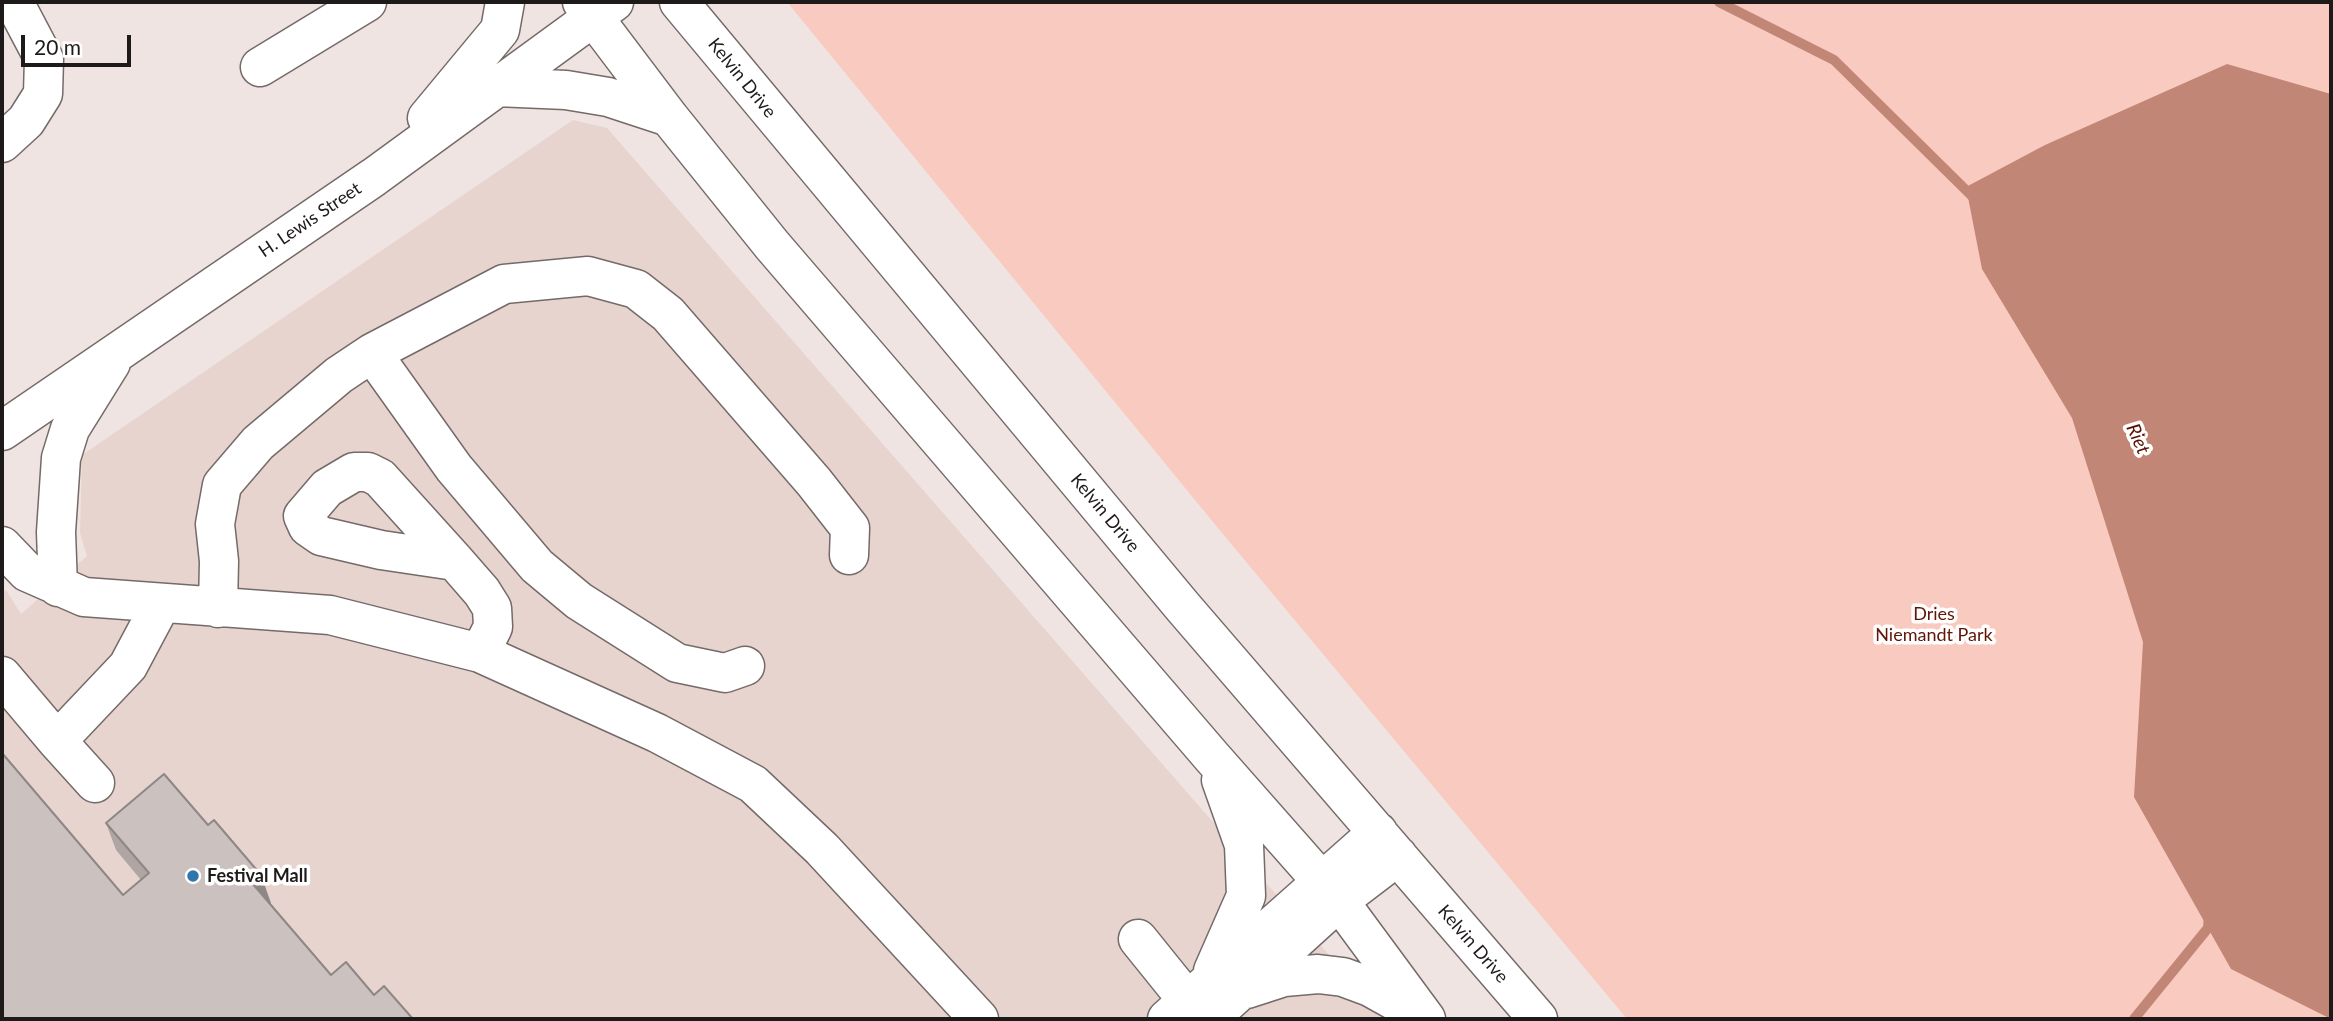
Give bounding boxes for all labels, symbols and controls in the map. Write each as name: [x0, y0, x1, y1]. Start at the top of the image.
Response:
scale bar: [24, 21, 135, 65]
text: 20 m: [34, 34, 81, 59]
street label: Kelvin Drive: [703, 34, 781, 122]
street label: H. Lewis Street: [255, 178, 365, 262]
water label: Riet: [2121, 420, 2155, 458]
street label: Kelvin Drive: [1066, 469, 1144, 557]
park label: Dries Niemandt Park: [1875, 603, 1993, 646]
place label: Festival Mall: [207, 865, 308, 887]
marker: Festival Mall: [185, 868, 201, 884]
street label: Kelvin Drive: [1433, 901, 1513, 987]

